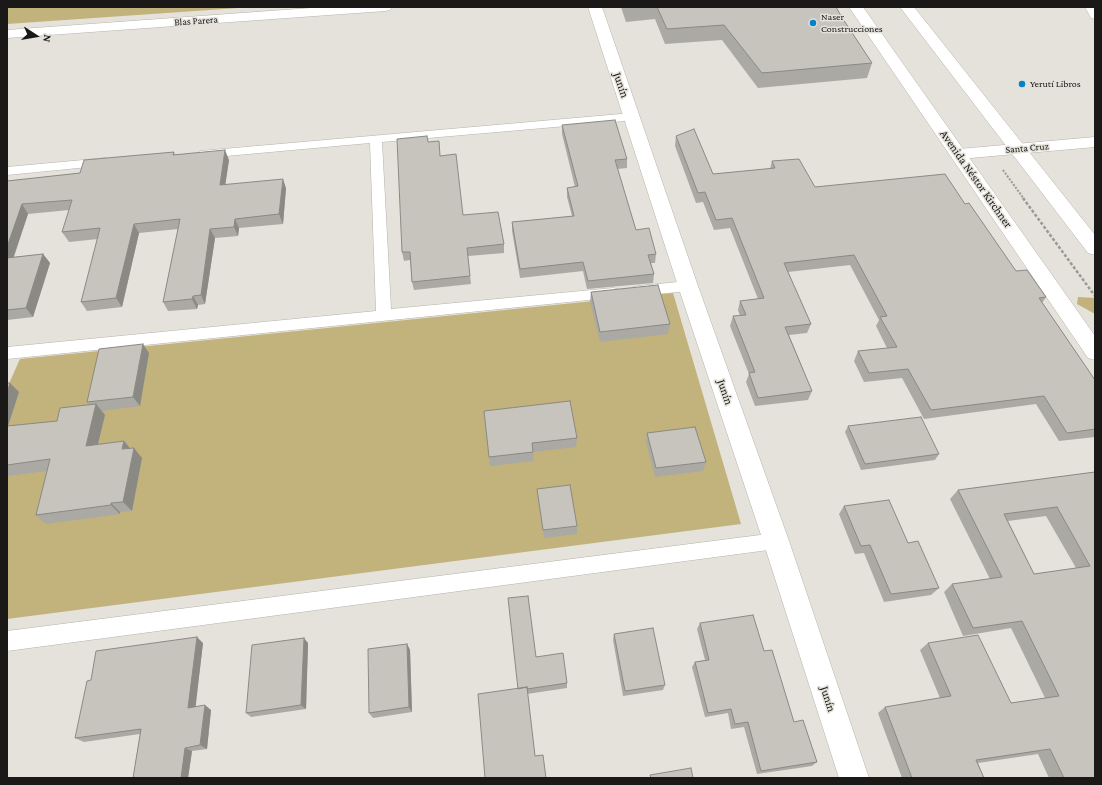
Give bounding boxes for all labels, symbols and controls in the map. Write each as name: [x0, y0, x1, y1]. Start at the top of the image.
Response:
place label: Naser Construcciones: [821, 11, 883, 34]
street label: Blas Parera: [174, 13, 218, 29]
north arrow: [16, 16, 56, 56]
marker: Naser Construcciones: [808, 18, 818, 28]
text: N: [41, 34, 54, 43]
street label: Junín: [610, 70, 632, 100]
place label: Yerutí Libros: [1030, 78, 1081, 90]
marker: Yerutí Libros: [1017, 79, 1027, 89]
street label: Avenida Néstor Kirchner: [937, 127, 1015, 231]
street label: Santa Cruz: [1005, 140, 1049, 156]
street label: Junín: [714, 377, 736, 407]
street label: Junín: [817, 684, 839, 714]

